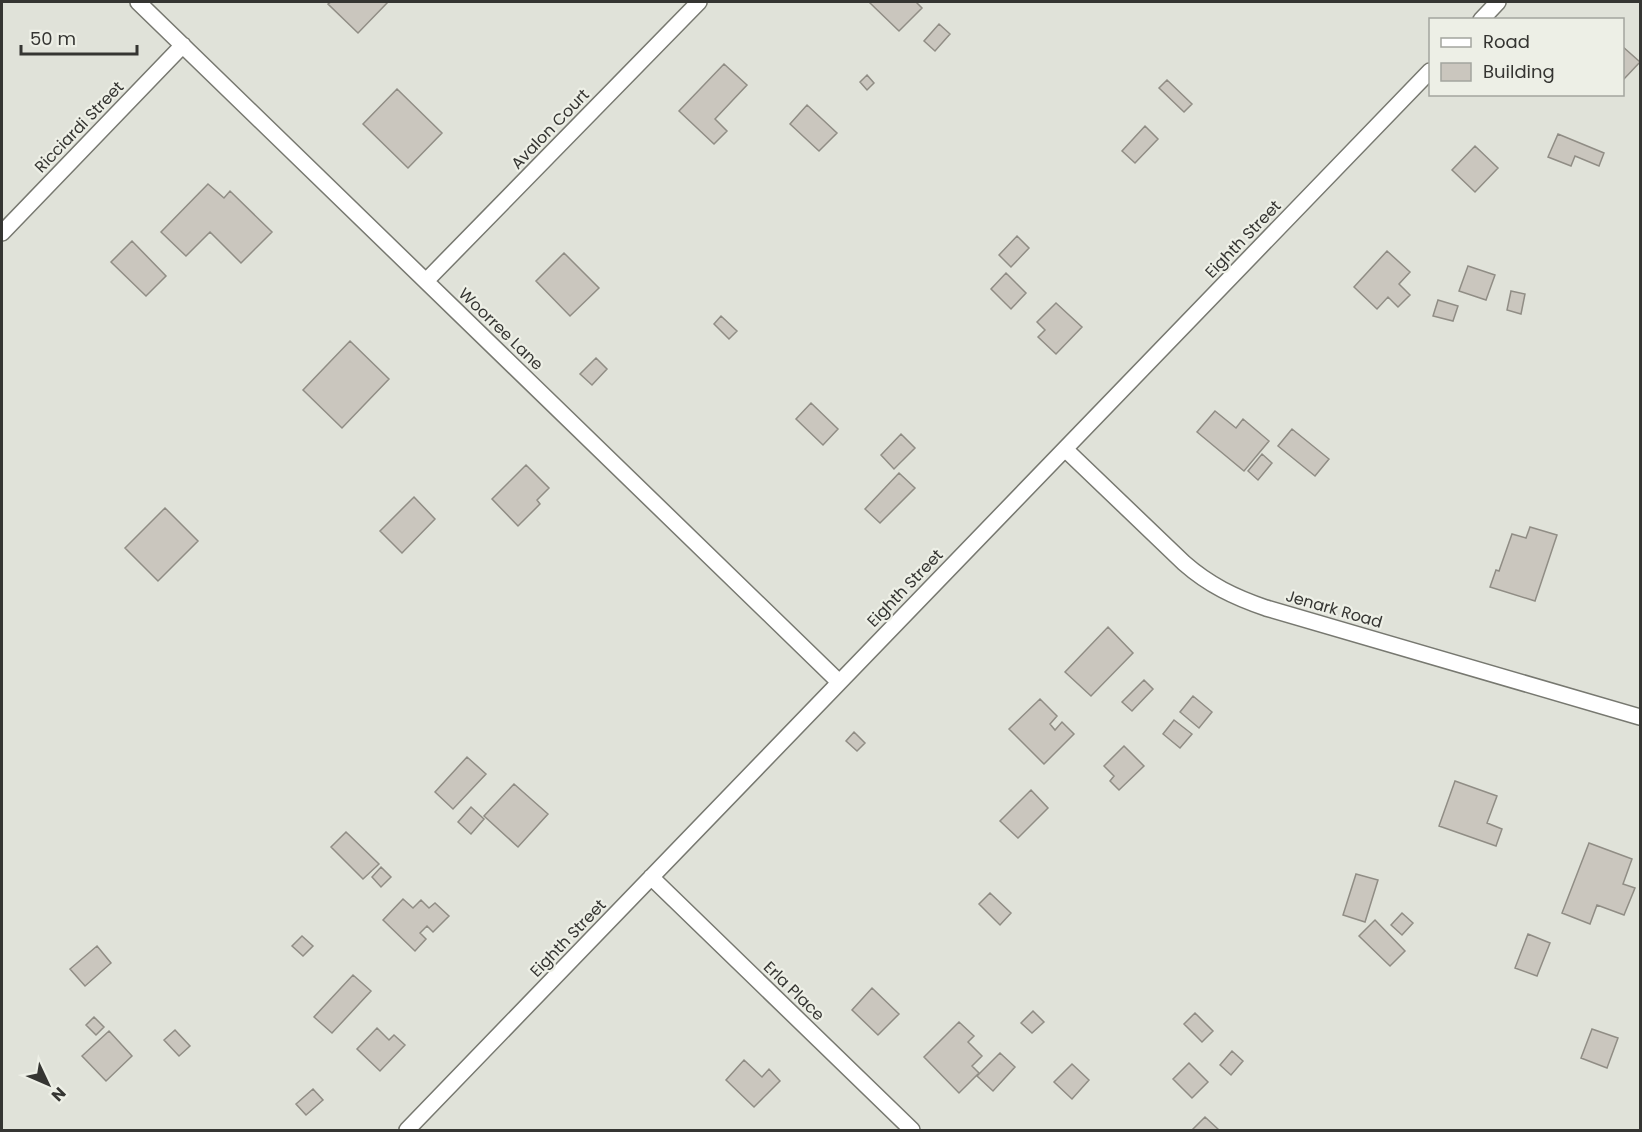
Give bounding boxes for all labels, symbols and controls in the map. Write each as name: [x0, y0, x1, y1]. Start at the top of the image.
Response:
scale bar: [21, 18, 136, 56]
legend: [1429, 18, 1624, 96]
text: 50 m: [30, 26, 76, 51]
text: Road: [1483, 29, 1530, 54]
text: Building: [1483, 59, 1555, 84]
street label: Ricciardi Street: [29, 76, 129, 178]
street label: Avalon Court: [506, 84, 594, 174]
street label: Eighth Street: [1200, 195, 1286, 283]
street label: Woorree Lane: [453, 283, 549, 376]
street label: Eighth Street: [862, 544, 948, 632]
street label: Jenark Road: [1283, 584, 1385, 634]
street label: Eighth Street: [525, 894, 611, 982]
street label: Erla Place: [758, 956, 830, 1026]
north arrow: [18, 1054, 78, 1114]
text: N: [46, 1082, 71, 1106]

